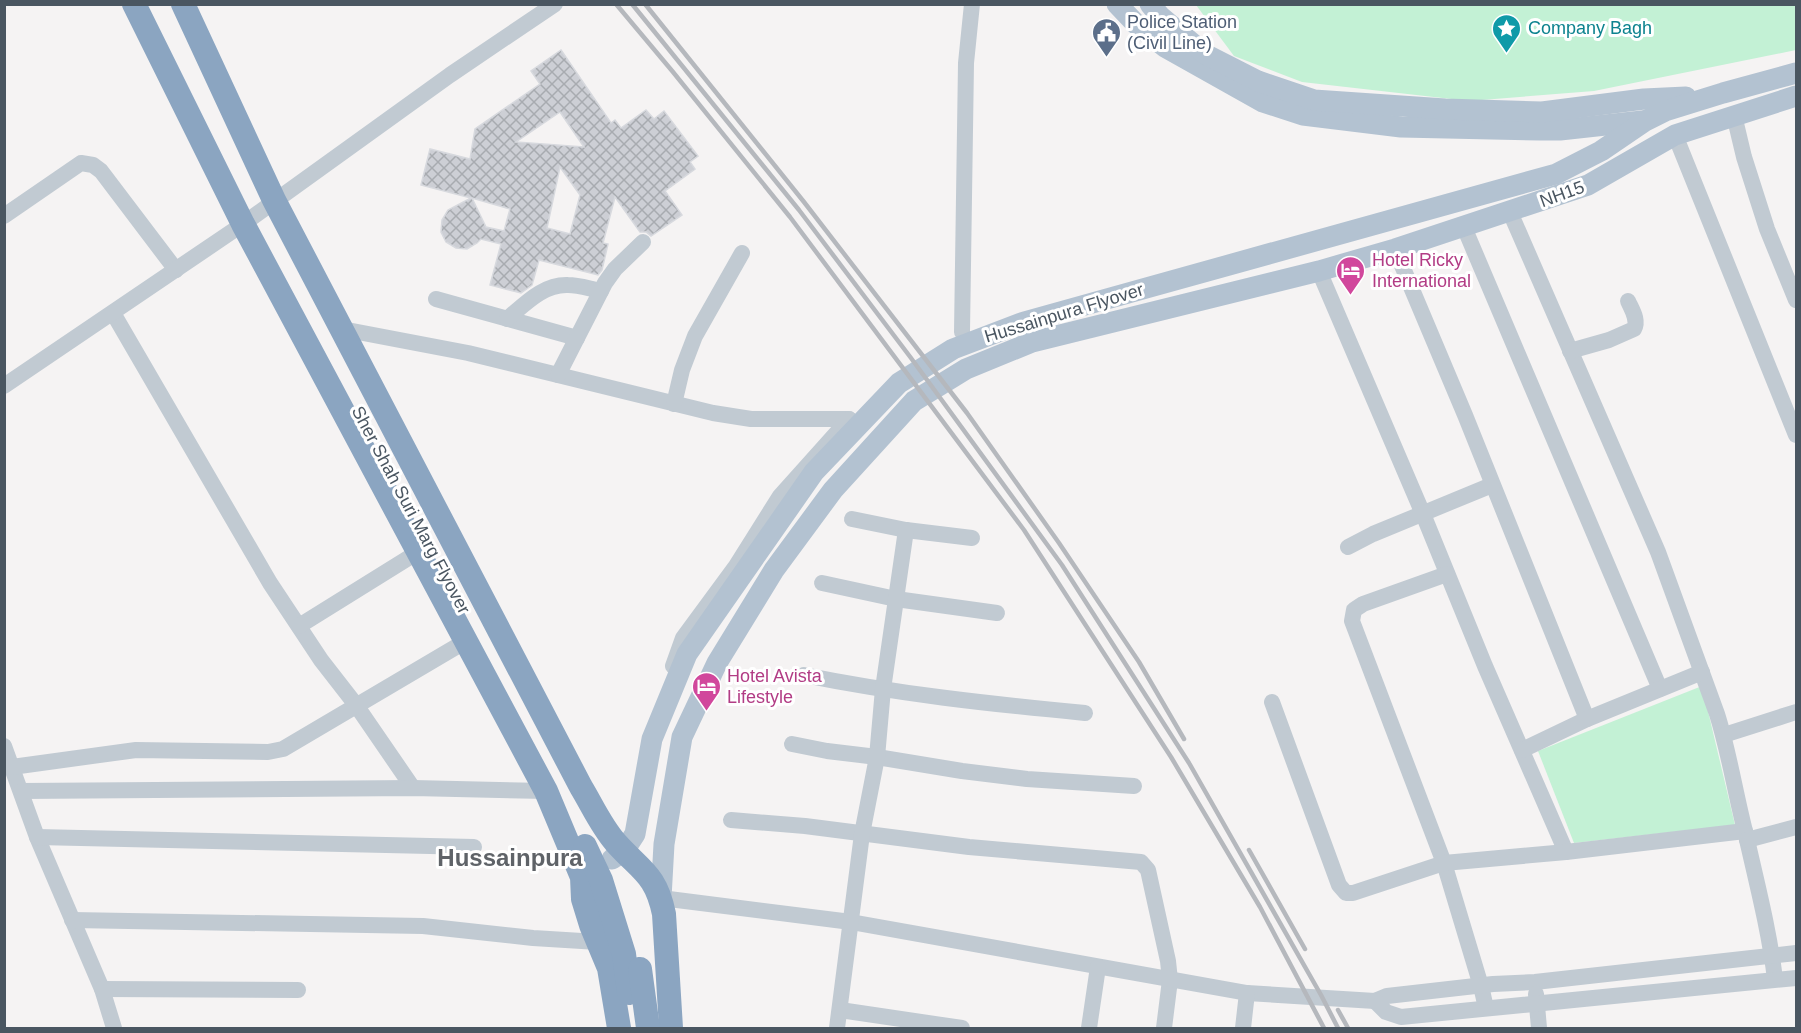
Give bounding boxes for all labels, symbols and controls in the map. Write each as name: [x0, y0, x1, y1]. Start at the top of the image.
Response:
place label: Police Station (Civil Line): [1127, 12, 1237, 53]
place icon: Company Bagh: [1491, 12, 1523, 54]
public building icon: Police Station (Civil Line): [1090, 16, 1122, 58]
place label: Company Bagh: [1528, 18, 1652, 38]
street label: NH15: [1537, 177, 1587, 211]
place label: Hotel Ricky International: [1372, 250, 1471, 291]
hotel icon: Hotel Ricky International: [1335, 254, 1367, 296]
street label: Hussainpura Flyover: [982, 279, 1146, 347]
street label: Sher Shah Suri Marg Flyover: [348, 403, 474, 617]
place label: Hotel Avista Lifestyle: [727, 666, 823, 707]
hotel icon: Hotel Avista Lifestyle: [690, 670, 722, 712]
district label: Hussainpura: [437, 844, 583, 871]

